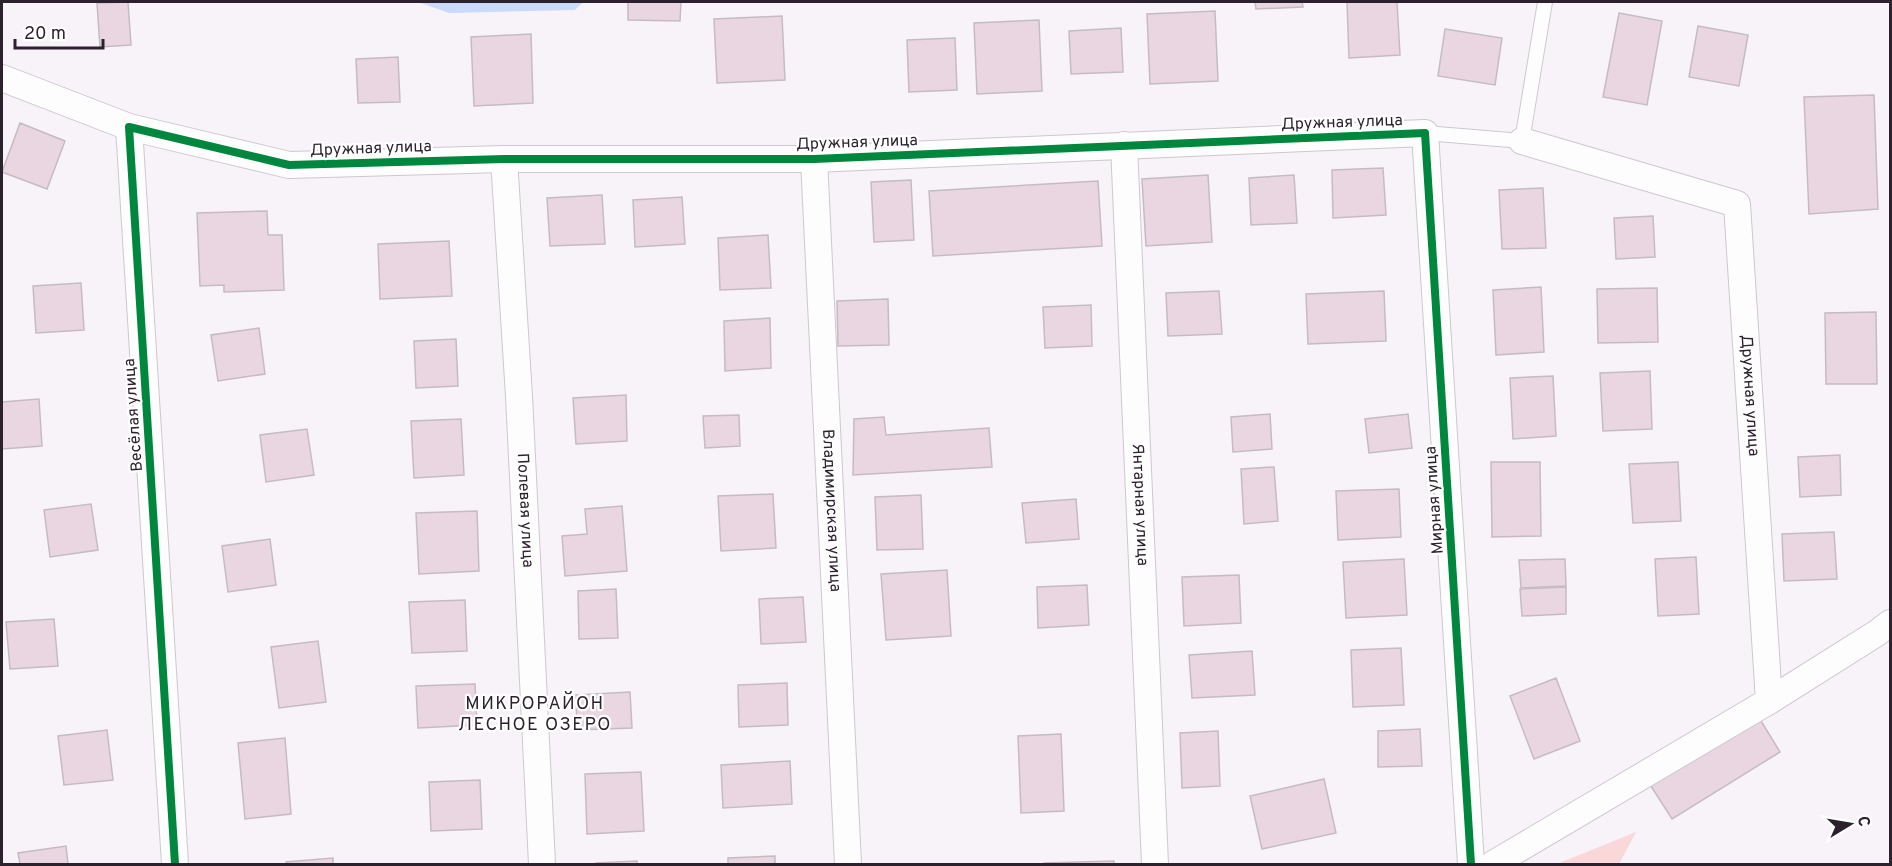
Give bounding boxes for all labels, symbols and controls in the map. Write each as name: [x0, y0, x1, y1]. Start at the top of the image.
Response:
scale bar: [15, 12, 104, 50]
text: 20 m: [24, 23, 66, 46]
street label: Дружная улица: [1281, 111, 1403, 135]
street label: Дружная улица: [796, 131, 918, 155]
street label: Дружная улица: [310, 137, 432, 161]
street label: Дружная улица: [1735, 334, 1763, 457]
street label: Весёлая улица: [120, 358, 148, 472]
street label: Владимирская улица: [817, 429, 845, 593]
street label: Янтарная улица: [1127, 443, 1152, 566]
street label: Мирная улица: [1421, 445, 1449, 555]
street label: Полевая улица: [512, 452, 537, 568]
district label: МИКРОРАЙОН ЛЕСНОЕ ОЗЕРО: [458, 691, 612, 737]
north arrow: [1820, 794, 1880, 854]
text: С: [1852, 815, 1874, 828]

